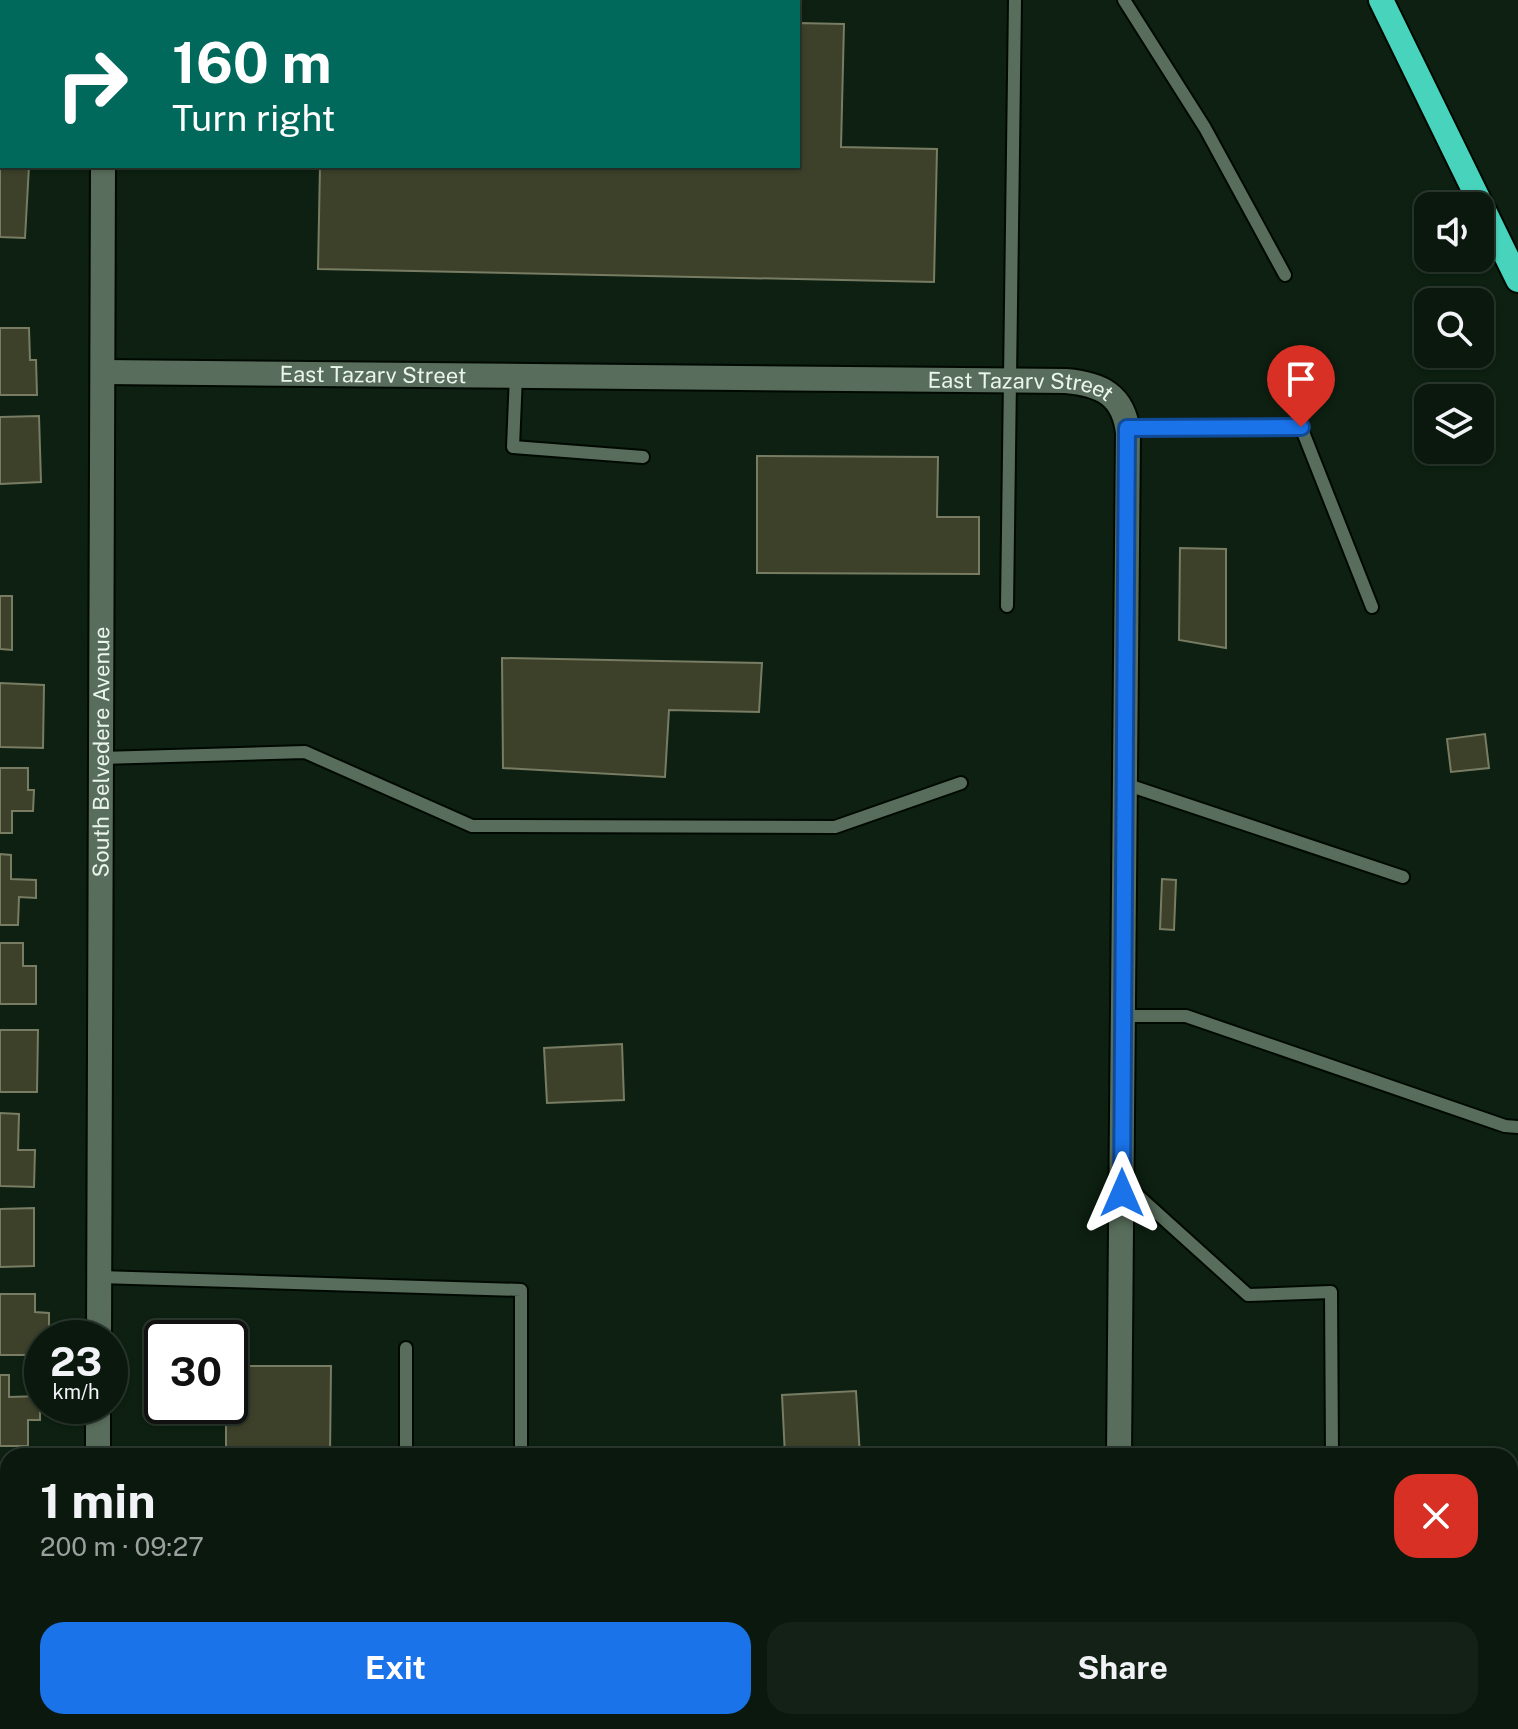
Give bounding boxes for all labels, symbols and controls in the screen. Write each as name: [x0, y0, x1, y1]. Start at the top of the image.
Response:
text: 160 m: [172, 30, 332, 96]
icon: right: [40, 32, 144, 136]
text: Turn right: [172, 97, 335, 139]
map controls: [1414, 192, 1494, 464]
button: sound: [1414, 192, 1494, 272]
button: search: [1414, 288, 1494, 368]
pin: [1267, 345, 1335, 427]
icon: arrive: [1279, 357, 1323, 401]
street label: East Tazarv Street: [279, 361, 466, 388]
street label: East Tazarv Street: [927, 367, 1119, 406]
button: layers: [1414, 384, 1494, 464]
street label: South Belvedere Avenue: [88, 627, 114, 877]
position arrow: [1080, 1151, 1164, 1235]
speed limit sign: 30: [144, 1320, 248, 1424]
text: 23: [50, 1338, 102, 1385]
text: km/h: [52, 1380, 100, 1404]
text: 1 min: [40, 1472, 156, 1529]
button: close: [1394, 1474, 1478, 1558]
text: 200 m · 09:27: [40, 1531, 204, 1562]
button: Exit: [40, 1622, 751, 1714]
button: Share: [767, 1622, 1478, 1714]

